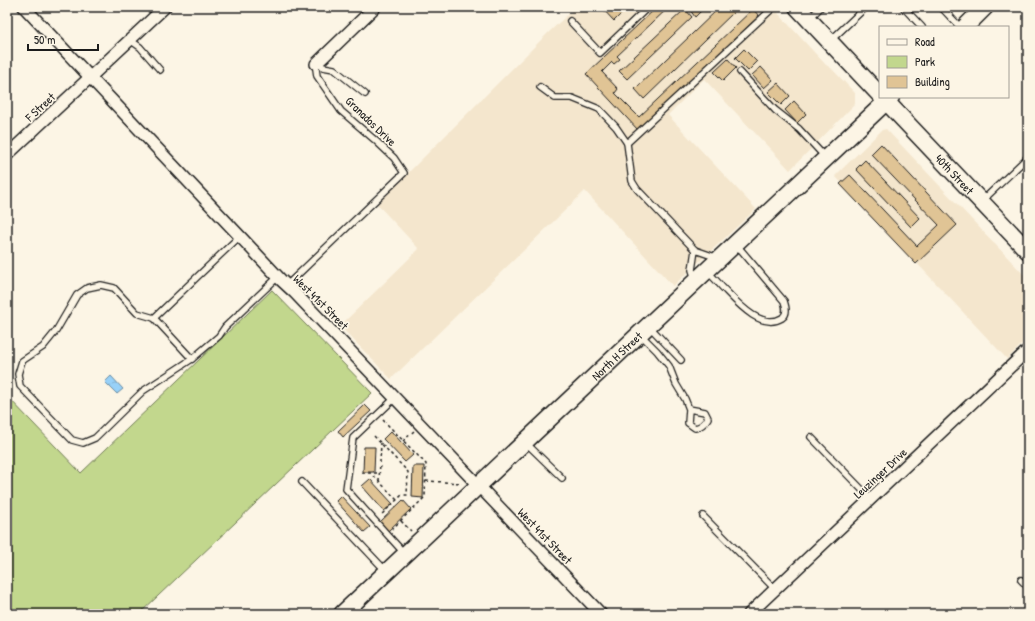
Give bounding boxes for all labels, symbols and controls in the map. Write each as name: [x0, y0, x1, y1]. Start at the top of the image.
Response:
scale bar: [28, 26, 98, 52]
legend: [879, 26, 1009, 98]
text: 50 m: [34, 31, 55, 48]
text: Road: [915, 33, 935, 50]
text: Park: [915, 53, 935, 70]
text: Building: [915, 73, 950, 90]
street label: F Street: [21, 88, 59, 126]
street label: Granados Drive: [342, 92, 400, 150]
street label: 40th Street: [932, 150, 979, 198]
street label: West 41st Street: [290, 271, 353, 334]
street label: North H Street: [587, 327, 646, 384]
street label: Leuzinger Drive: [850, 444, 911, 502]
street label: West 41st Street: [514, 504, 577, 568]

